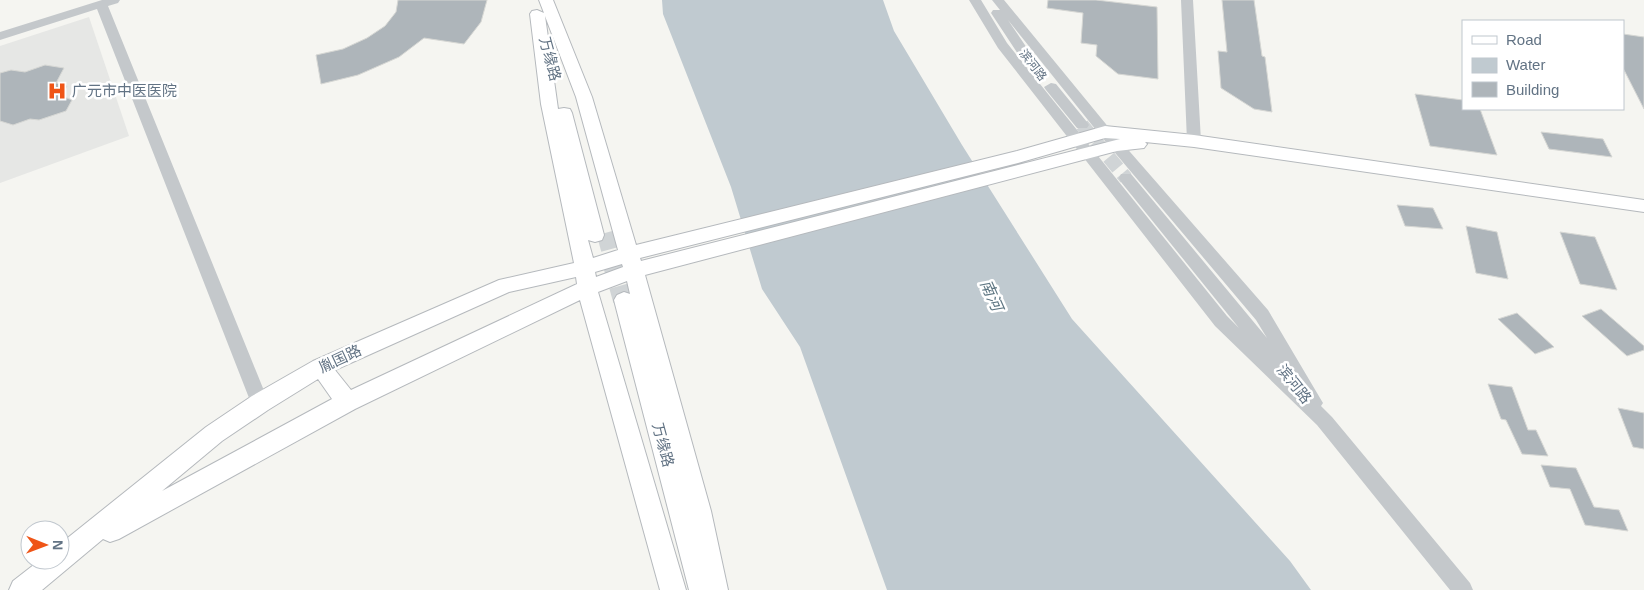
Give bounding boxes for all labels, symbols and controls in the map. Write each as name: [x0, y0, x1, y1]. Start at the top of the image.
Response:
legend: [1462, 20, 1624, 110]
text: Road: [1506, 31, 1542, 48]
street label: 万缘路: [536, 35, 565, 83]
street label: 滨河路: [1016, 47, 1050, 83]
text: Water: [1506, 56, 1545, 73]
hospital icon: 广元市中医医院: [46, 80, 68, 102]
text: Building: [1506, 81, 1559, 98]
place label: 广元市中医医院: [72, 82, 177, 99]
water label: 南河: [977, 277, 1007, 316]
street label: 胤国路: [316, 341, 364, 376]
street label: 滨河路: [1274, 361, 1315, 407]
street label: 万缘路: [649, 421, 678, 469]
north arrow: [20, 520, 70, 570]
text: N: [50, 540, 66, 550]

